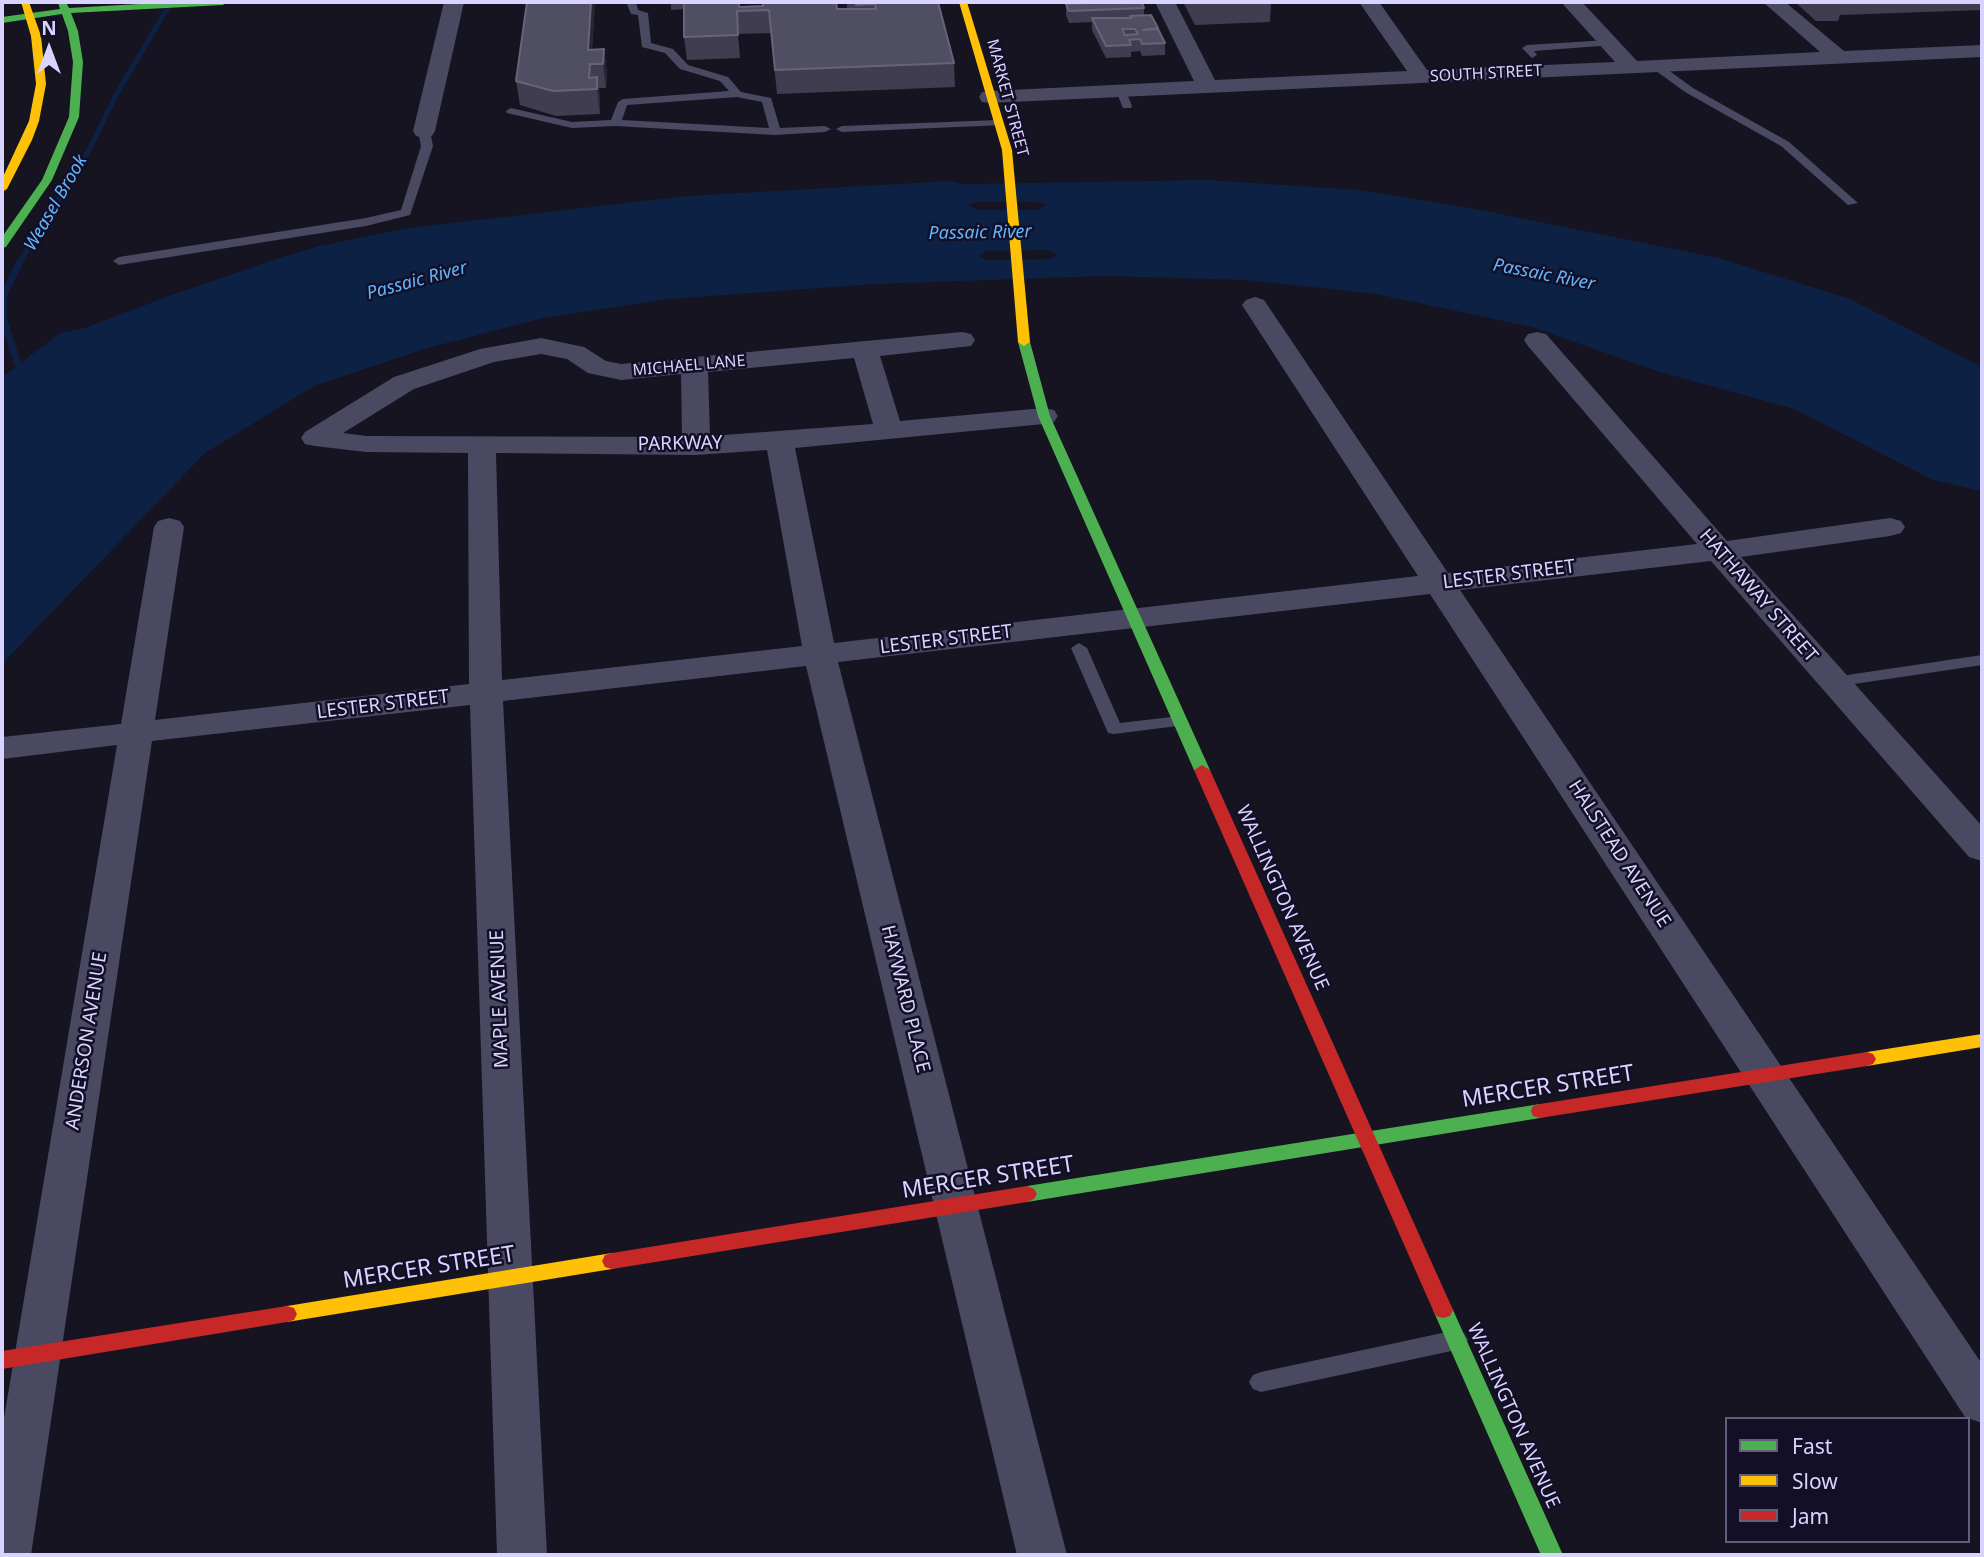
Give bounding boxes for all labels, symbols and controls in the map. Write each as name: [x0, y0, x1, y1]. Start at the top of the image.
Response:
north arrow: [14, 14, 84, 84]
text: N: [41, 15, 57, 41]
street label: MARKET STREET: [982, 37, 1032, 159]
street label: SOUTH STREET: [1429, 61, 1543, 87]
water label: Weasel Brook: [20, 151, 92, 255]
water label: Passaic River: [928, 221, 1032, 245]
water label: Passaic River: [1491, 255, 1597, 295]
water label: Passaic River: [364, 257, 470, 305]
street label: MICHAEL LANE: [632, 352, 746, 380]
street label: PARKWAY: [637, 432, 723, 456]
street label: HATHAWAY STREET: [1694, 525, 1822, 667]
street label: LESTER STREET: [1441, 556, 1577, 594]
street label: LESTER STREET: [878, 621, 1014, 659]
street label: LESTER STREET: [315, 686, 451, 724]
street label: HALSTEAD AVENUE: [1563, 776, 1675, 932]
street label: WALLINGTON AVENUE: [1231, 802, 1333, 994]
street label: HAYWARD PLACE: [876, 923, 934, 1075]
street label: MAPLE AVENUE: [486, 929, 514, 1069]
street label: ANDERSON AVENUE: [62, 950, 112, 1132]
street label: MERCER STREET: [1460, 1060, 1636, 1114]
street label: MERCER STREET: [900, 1151, 1076, 1205]
street label: MERCER STREET: [341, 1241, 517, 1295]
street label: WALLINGTON AVENUE: [1462, 1320, 1564, 1512]
legend: [1725, 1417, 1970, 1543]
text: Fast: [1792, 1432, 1832, 1460]
text: Slow: [1792, 1467, 1838, 1495]
text: Jam: [1792, 1502, 1829, 1530]

